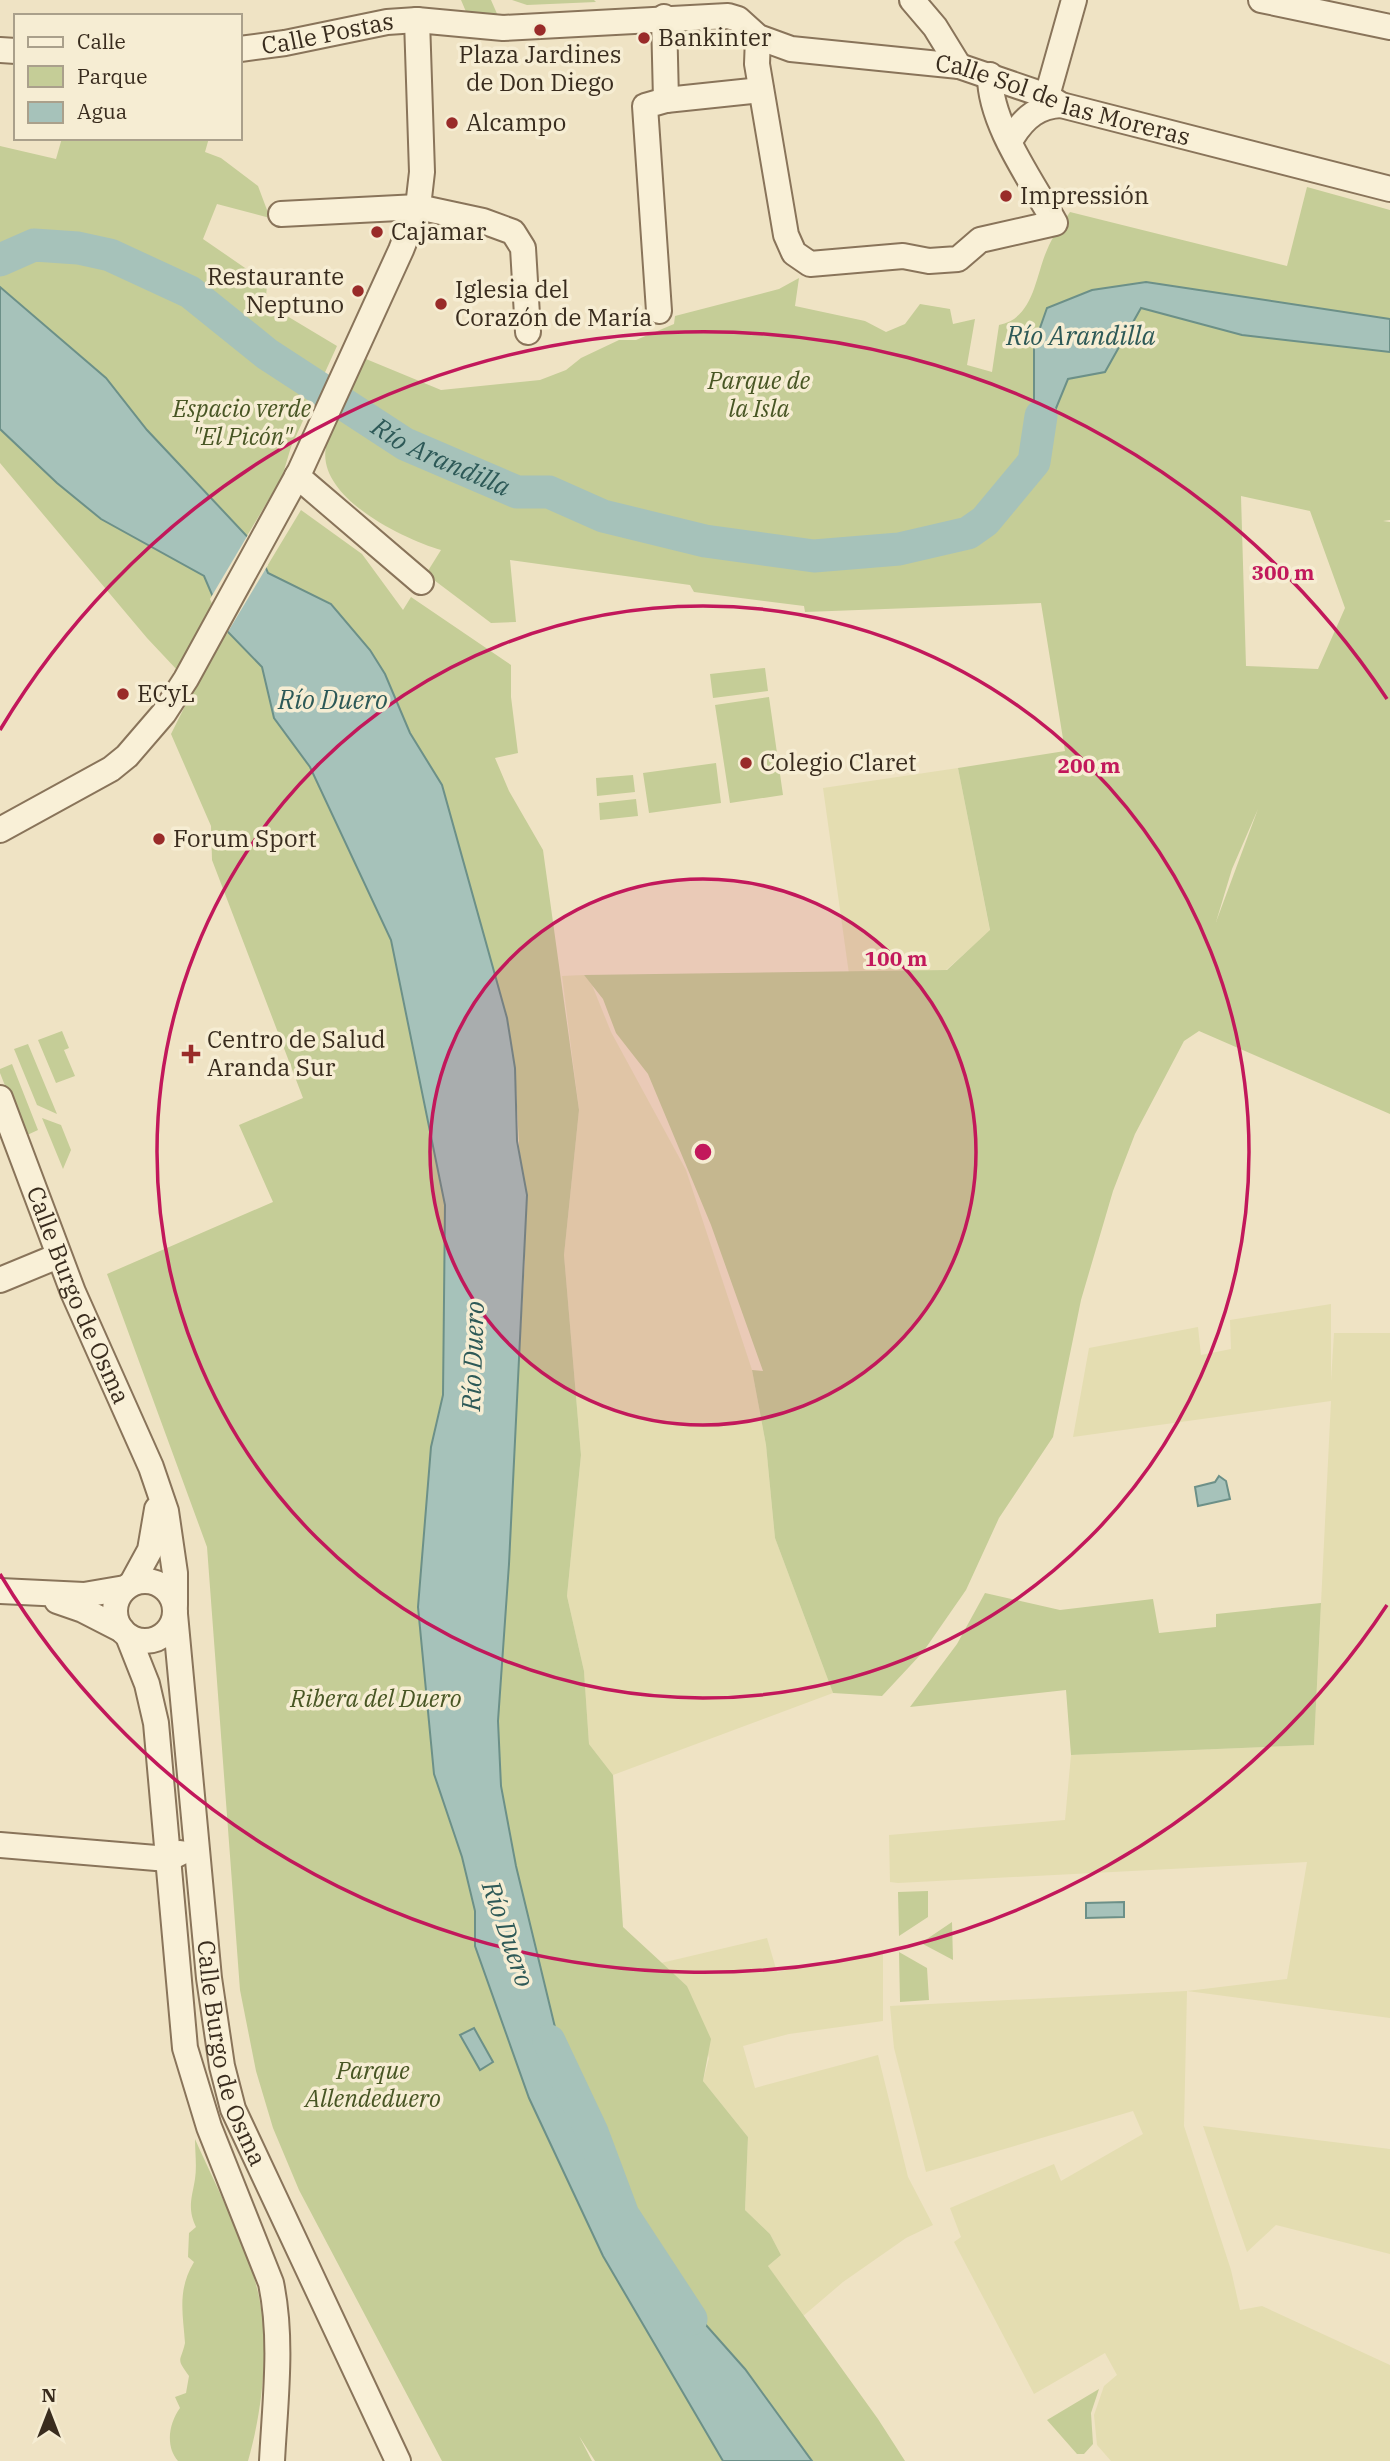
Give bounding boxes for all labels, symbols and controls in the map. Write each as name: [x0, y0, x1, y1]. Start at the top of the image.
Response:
street label: Calle Postas: [259, 5, 395, 61]
legend: [14, 14, 242, 140]
place label: Bankinter: [658, 21, 772, 53]
marker: Plaza Jardines de Don Diego: [532, 22, 548, 38]
text: Calle: [77, 27, 126, 55]
marker: Bankinter: [636, 30, 652, 46]
place label: Plaza Jardines de Don Diego: [459, 38, 621, 98]
street label: Calle Sol de las Moreras: [934, 47, 1194, 152]
text: Parque: [77, 62, 147, 90]
text: Agua: [77, 97, 127, 125]
place label: Alcampo: [466, 106, 566, 138]
marker: Alcampo: [444, 115, 460, 131]
place label: Impressión: [1020, 179, 1149, 211]
marker: Impressión: [998, 188, 1014, 204]
place label: Cajamar: [391, 215, 487, 247]
marker: Cajamar: [369, 224, 385, 240]
place label: Restaurante Neptuno: [207, 260, 344, 320]
place label: Iglesia del Corazón de María: [455, 273, 652, 333]
marker: Restaurante Neptuno: [350, 283, 366, 299]
marker: Iglesia del Corazón de María: [433, 296, 449, 312]
water label: Río Arandilla: [1005, 318, 1156, 352]
park label: Parque de la Isla: [707, 364, 810, 424]
park label: Espacio verde "El Picón": [172, 392, 312, 452]
water label: Río Arandilla: [365, 408, 516, 503]
text: 300 m: [1251, 558, 1315, 586]
place label: ECyL: [137, 677, 195, 709]
water label: Río Duero: [277, 682, 388, 716]
marker: ECyL: [115, 686, 131, 702]
place label: Colegio Claret: [760, 746, 917, 778]
text: 200 m: [1057, 751, 1121, 779]
marker: Colegio Claret: [738, 755, 754, 771]
place label: Forum Sport: [173, 822, 317, 854]
marker: Forum Sport: [151, 831, 167, 847]
text: 100 m: [864, 944, 928, 972]
place label: Centro de Salud Aranda Sur: [207, 1023, 386, 1083]
marker: Centro de Salud Aranda Sur: [181, 1044, 201, 1064]
centre of rings: [691, 1140, 715, 1164]
street label: Calle Burgo de Osma: [20, 1182, 138, 1409]
water label: Río Duero: [453, 1300, 491, 1413]
park label: Ribera del Duero: [289, 1682, 462, 1714]
water label: Río Duero: [475, 1875, 543, 1991]
street label: Calle Burgo de Osma: [191, 1939, 274, 2171]
park label: Parque Allendeduero: [303, 2054, 441, 2114]
north arrow: [14, 2377, 84, 2447]
text: N: [41, 2383, 57, 2407]

